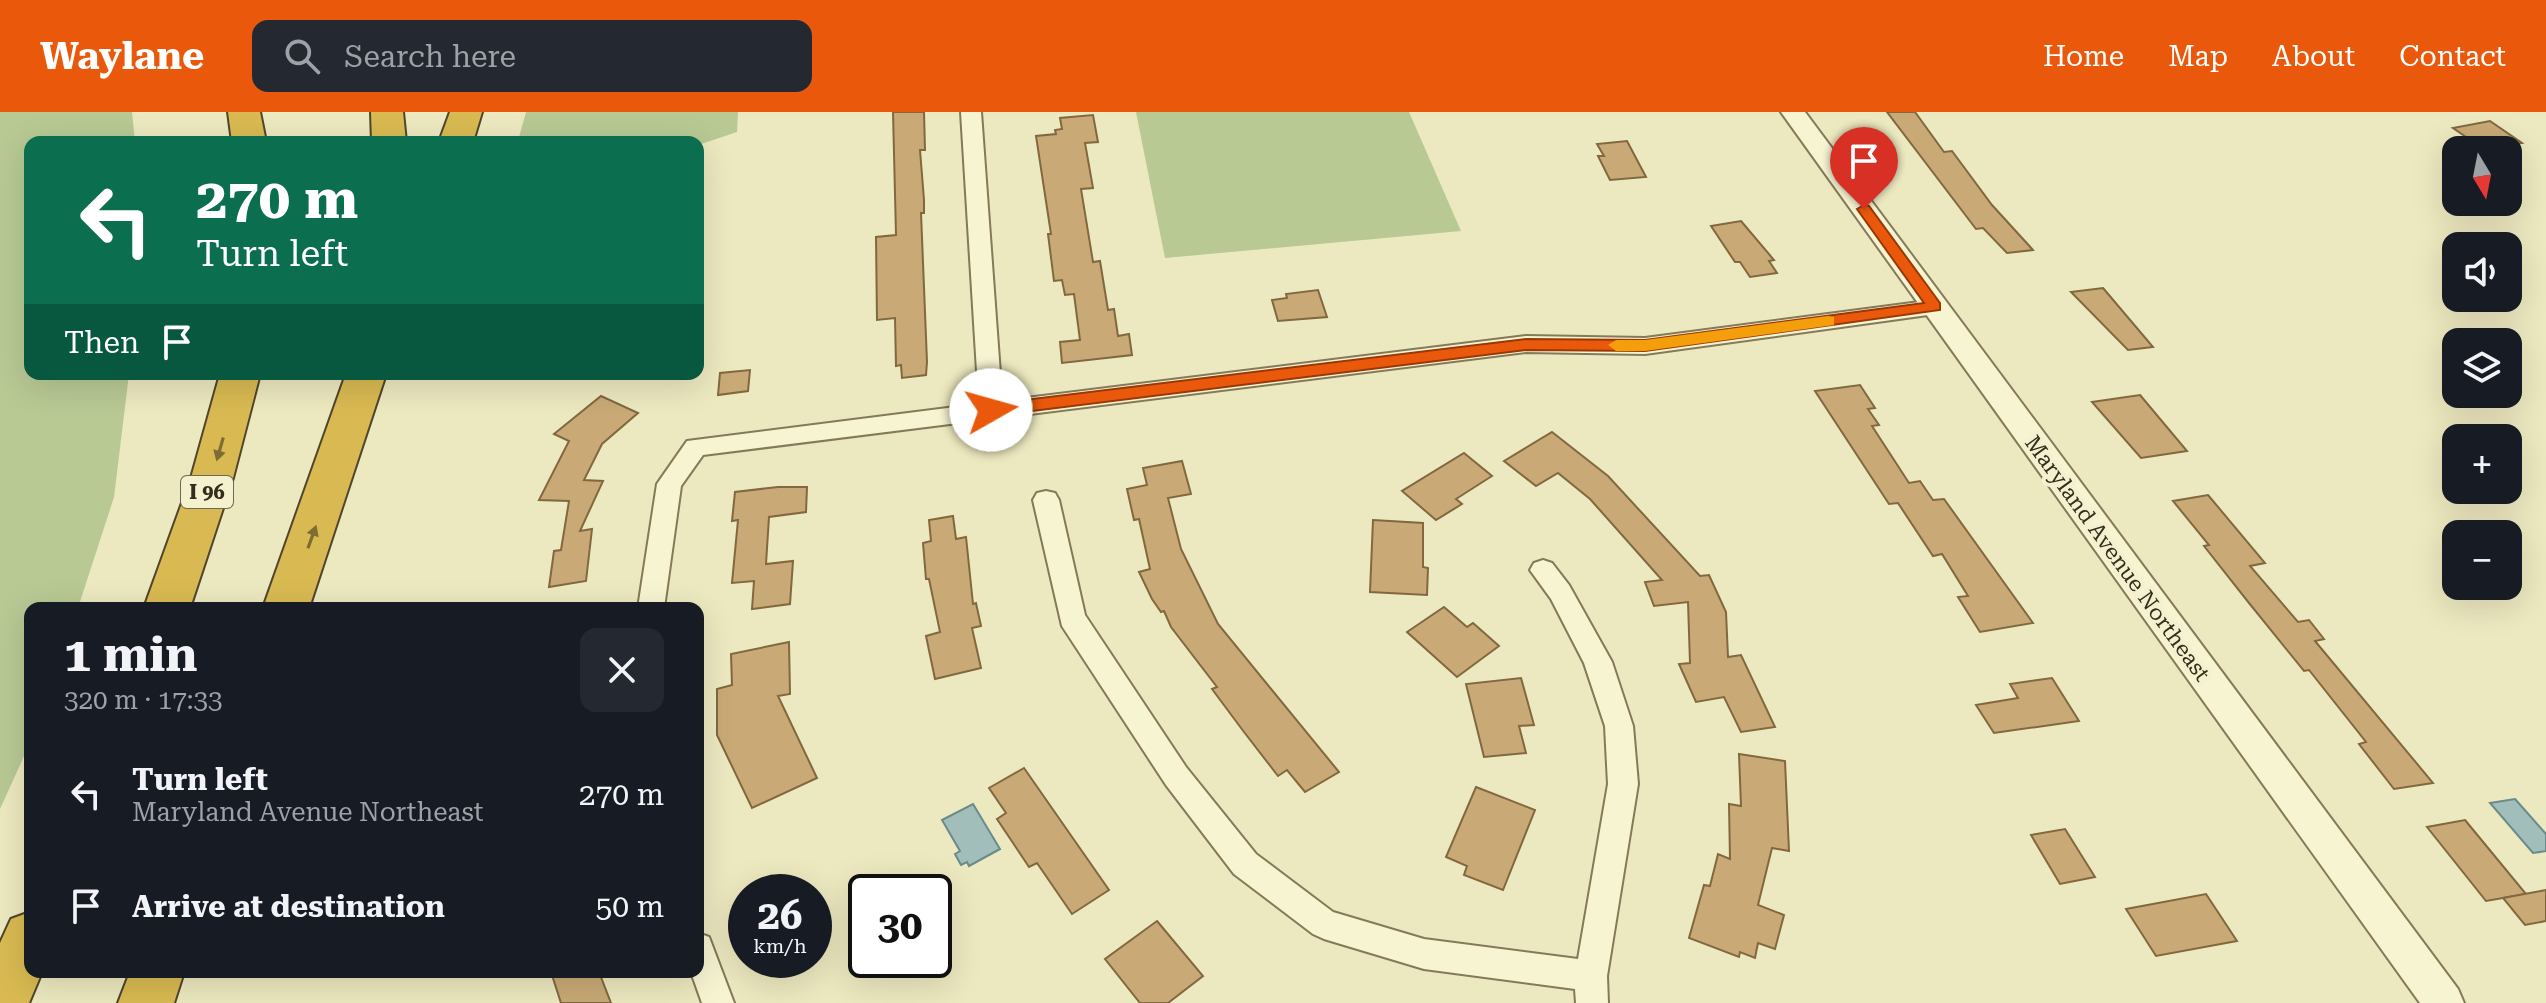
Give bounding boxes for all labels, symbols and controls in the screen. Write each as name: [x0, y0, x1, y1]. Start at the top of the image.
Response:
search box: [252, 20, 812, 92]
text: Waylane: [40, 34, 204, 78]
icon: search: [280, 34, 324, 78]
text: Search here: [344, 39, 516, 74]
text: Home: [2043, 40, 2124, 73]
text: Map: [2168, 40, 2228, 73]
text: About: [2272, 40, 2355, 73]
text: Contact: [2399, 40, 2506, 73]
pin: [1830, 127, 1898, 209]
north arrow: [2442, 136, 2522, 216]
map controls: [2442, 136, 2522, 600]
icon: arrive: [1842, 139, 1886, 183]
text: 270 m: [196, 166, 358, 232]
icon: left: [64, 168, 168, 272]
button: sound: [2442, 232, 2522, 312]
text: Turn left: [196, 233, 348, 275]
icon: arrive: [155, 320, 199, 364]
text: Then: [64, 325, 139, 360]
button: layers: [2442, 328, 2522, 408]
position arrow: [949, 368, 1033, 452]
button: +: [2442, 424, 2522, 504]
street label: Maryland Avenue Northeast: [2020, 431, 2215, 686]
one-way arrow: [213, 438, 226, 462]
road number: I 96: [181, 476, 233, 508]
button: −: [2442, 520, 2522, 600]
one-way arrow: [306, 524, 318, 548]
text: 1 min: [64, 627, 197, 683]
button: close: [580, 628, 664, 712]
text: 320 m · 17:33: [64, 685, 223, 715]
text: Turn left: [132, 762, 268, 797]
icon: left: [64, 772, 108, 816]
text: 270 m: [579, 777, 664, 812]
text: Maryland Avenue Northeast: [132, 797, 483, 827]
speed limit sign: 30: [848, 874, 952, 978]
icon: arrive: [64, 884, 108, 928]
text: Arrive at destination: [132, 889, 445, 924]
text: 50 m: [595, 889, 664, 924]
text: 26: [758, 892, 802, 939]
text: km/h: [753, 934, 807, 958]

